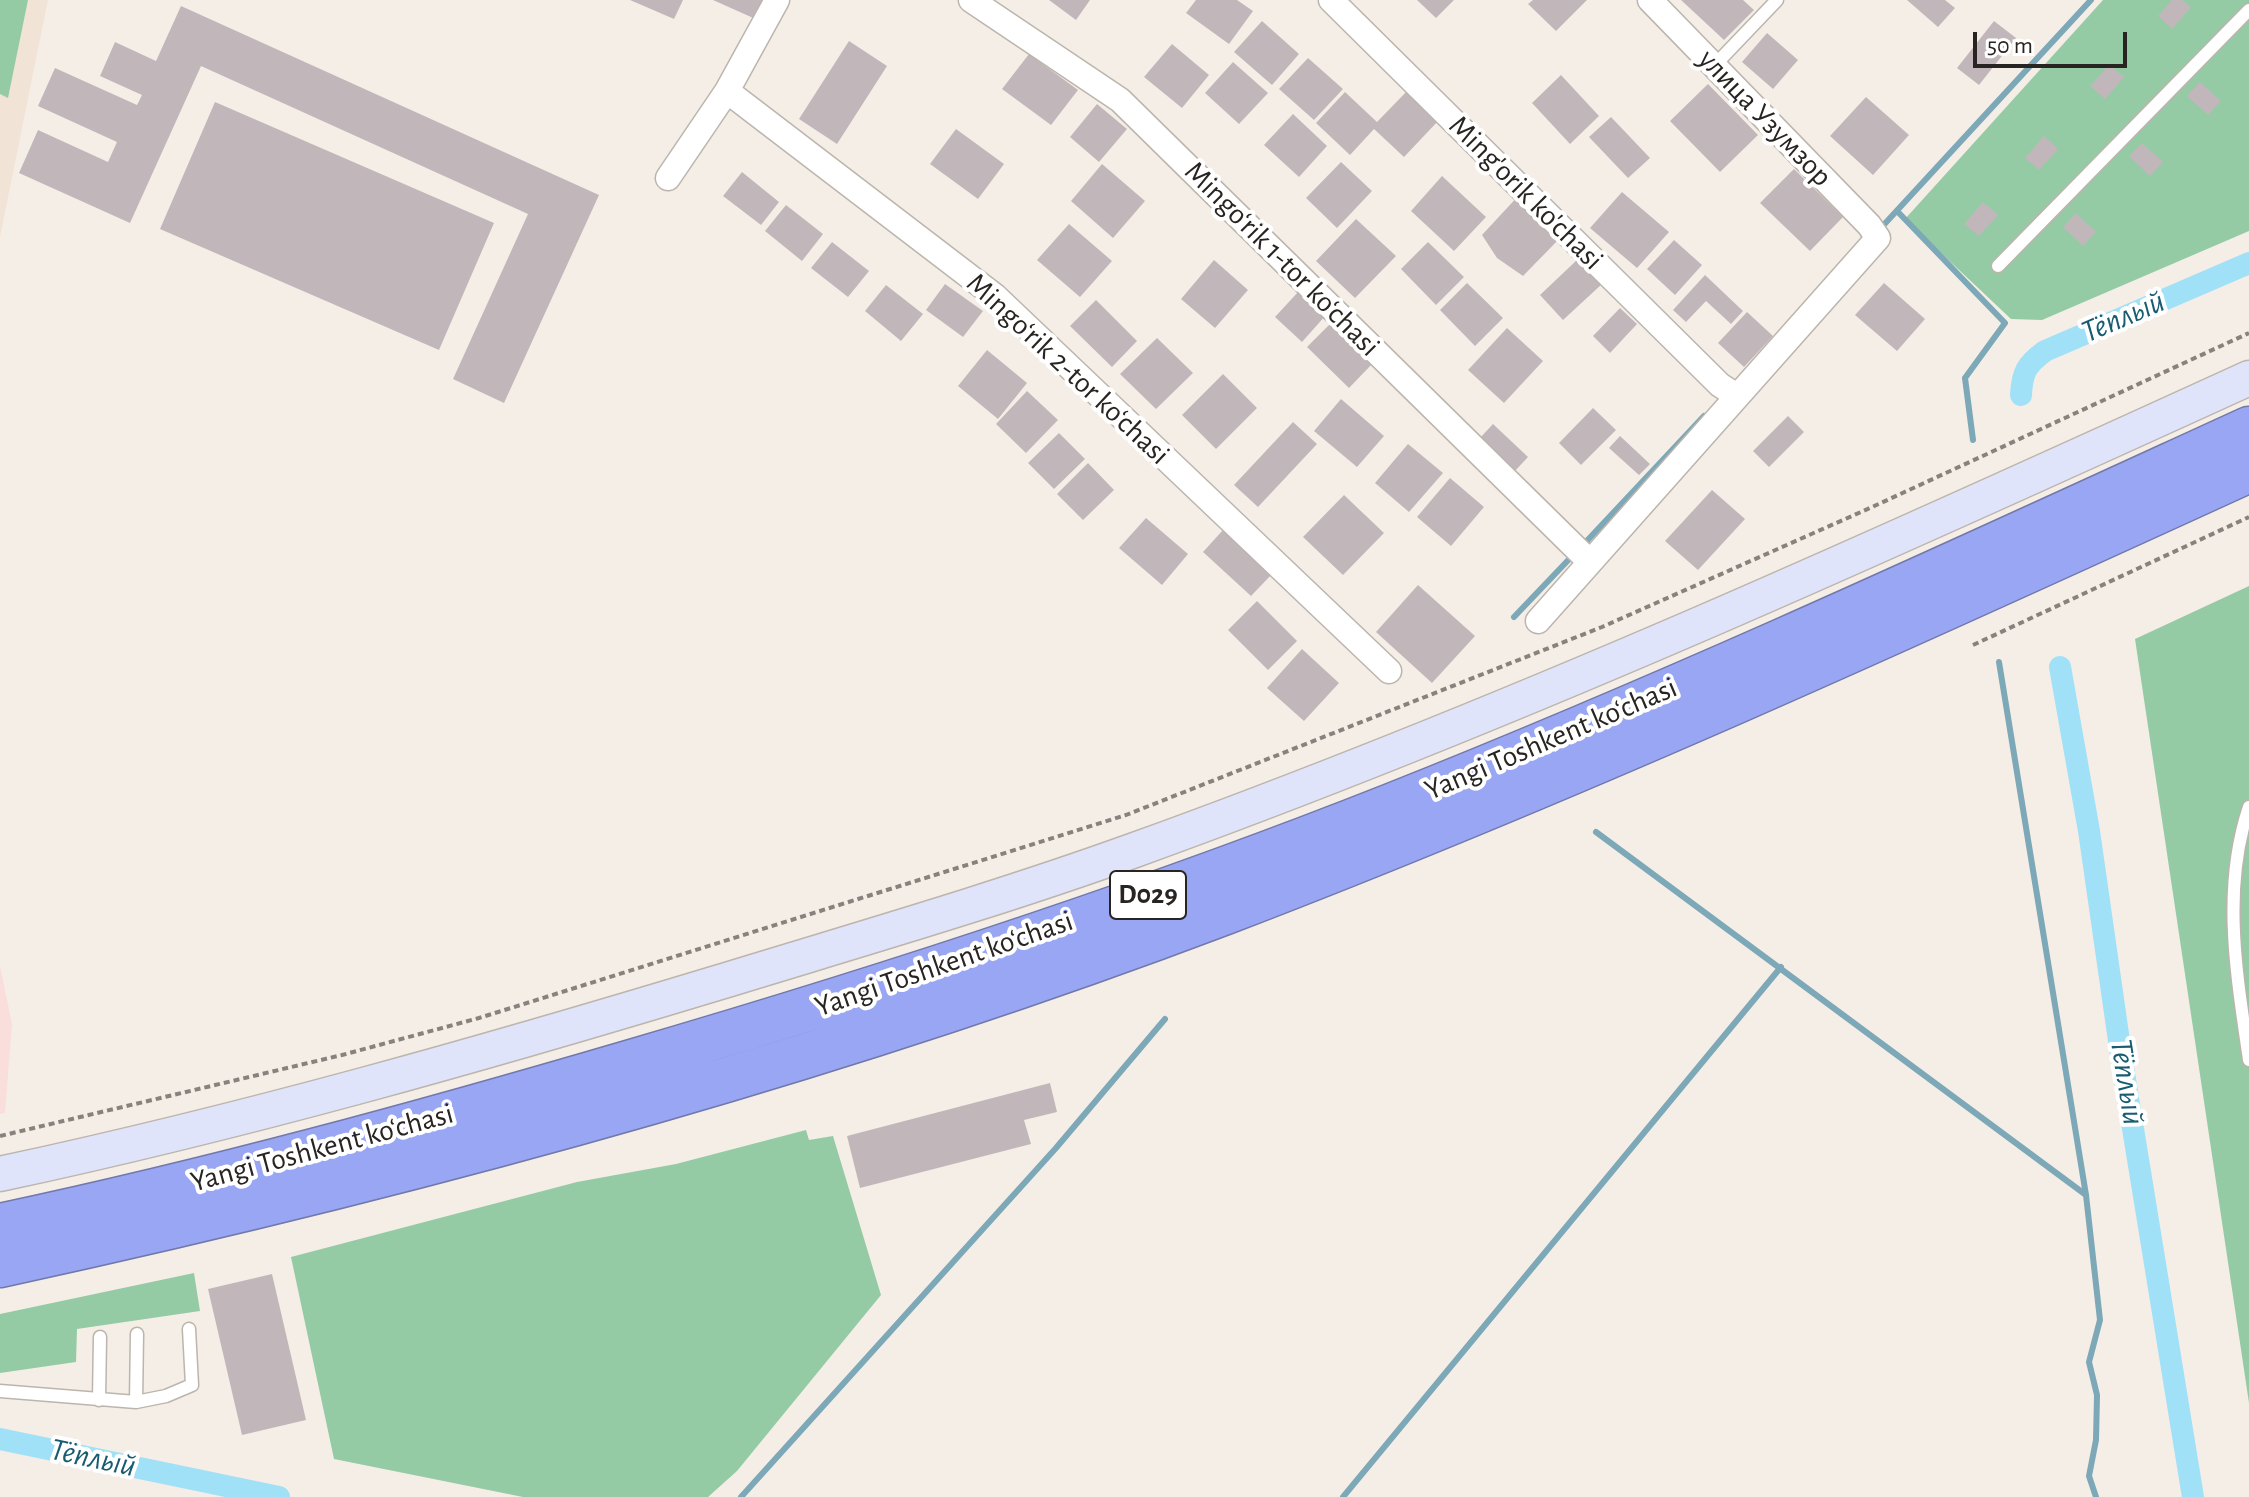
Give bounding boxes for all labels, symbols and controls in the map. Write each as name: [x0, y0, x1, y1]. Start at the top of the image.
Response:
scale bar: [1977, 16, 2131, 66]
text: 50 m: [1987, 34, 2033, 58]
street label: улица Узумзор: [1690, 42, 1840, 194]
street label: Ming'orik ko'chasi: [1441, 108, 1611, 278]
street label: Mingo‘rik 1-tor ko‘chasi: [1177, 154, 1387, 364]
street label: Mingo‘rik 2-tor ko‘chasi: [959, 266, 1177, 472]
water label: Тёплый: [2076, 282, 2170, 352]
street label: Yangi Toshkent ko‘chasi: [1419, 670, 1683, 808]
road number: D029: [1110, 871, 1186, 919]
street label: Yangi Toshkent ko‘chasi: [810, 903, 1078, 1025]
water label: Тёплый: [2101, 1036, 2153, 1128]
street label: Yangi Toshkent ko‘chasi: [187, 1096, 457, 1200]
water label: Тёплый: [47, 1430, 139, 1486]

